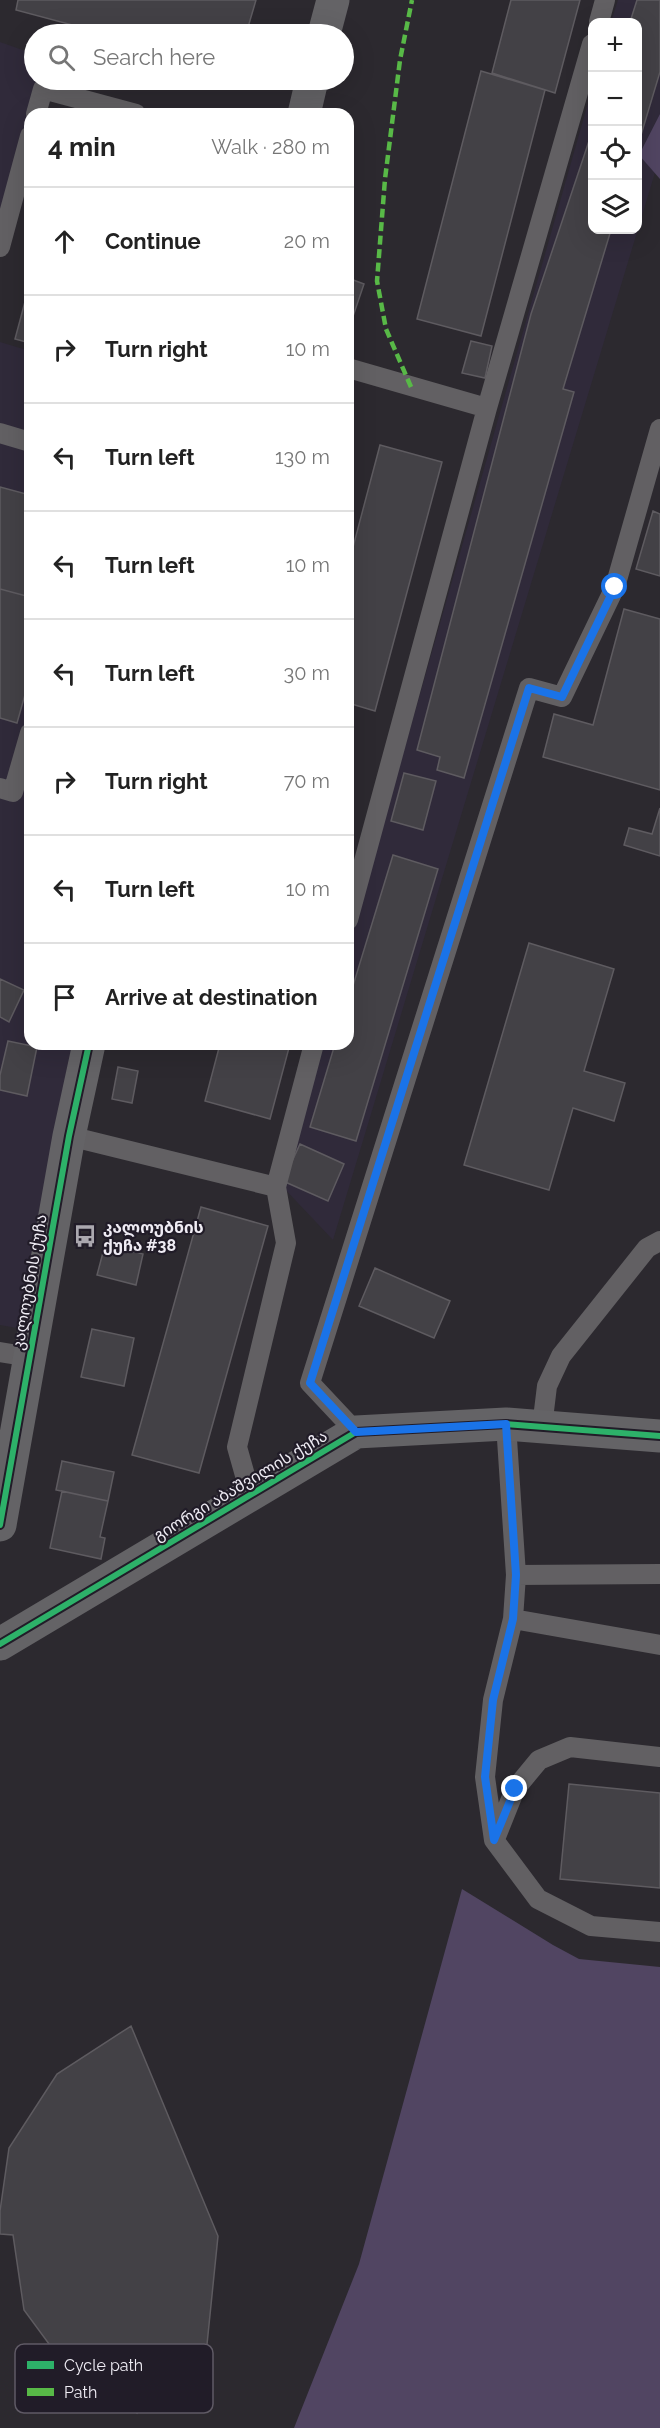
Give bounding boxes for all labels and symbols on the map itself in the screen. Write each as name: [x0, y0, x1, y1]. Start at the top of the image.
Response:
route start: [601, 573, 627, 599]
street label: კალოუბნის ქუჩა: [8, 1213, 52, 1352]
place label: კალოუბნის ქუჩა #38: [103, 1218, 204, 1255]
bus stop icon: კალოუბნის ქუჩა #38: [72, 1223, 98, 1249]
street label: გიორგი აბაშვილის ქუჩა: [150, 1426, 331, 1546]
route end: [501, 1775, 527, 1801]
legend: [15, 2344, 213, 2413]
text: Cycle path: [64, 2356, 143, 2375]
text: Path: [64, 2383, 97, 2402]

